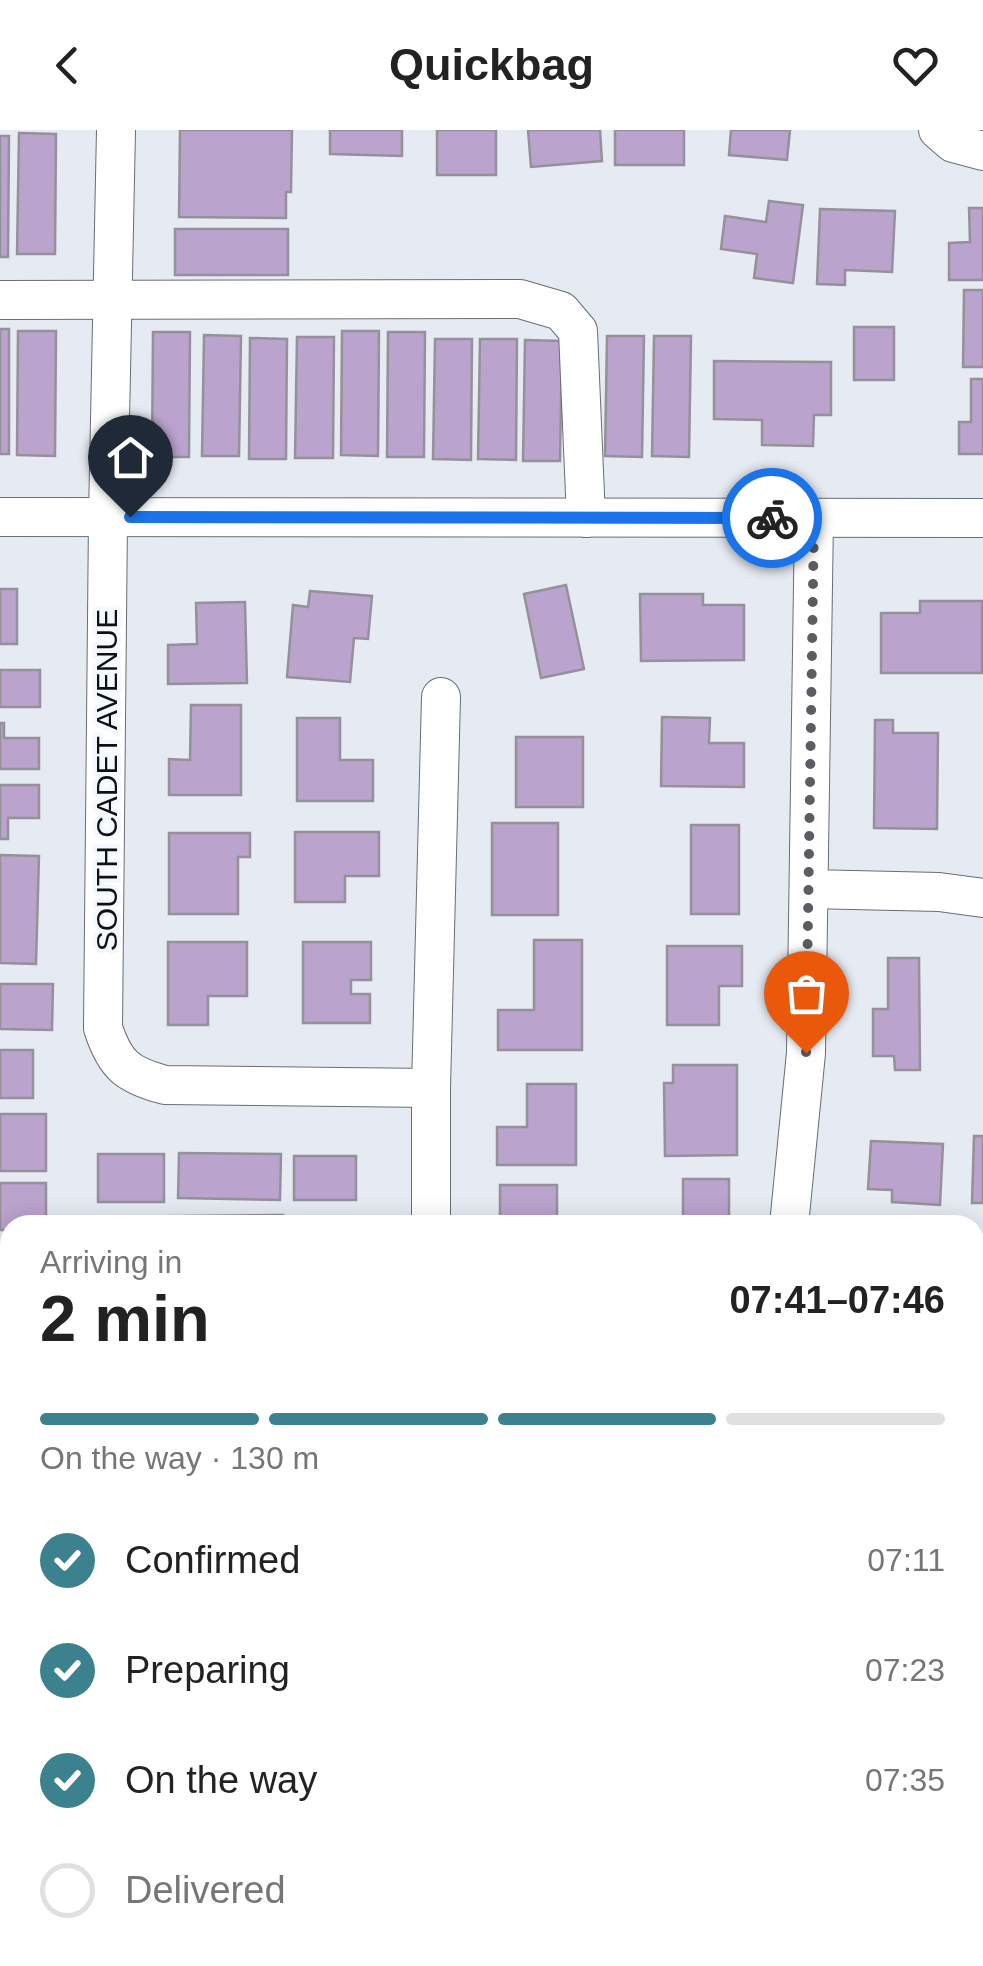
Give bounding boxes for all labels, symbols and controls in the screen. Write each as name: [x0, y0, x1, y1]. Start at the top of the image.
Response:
icon: back: [40, 38, 95, 93]
icon: heart: [888, 38, 943, 93]
text: Quickbag: [389, 39, 594, 90]
pin: [88, 415, 173, 518]
icon: home: [103, 430, 158, 485]
courier: [722, 468, 822, 568]
icon: bike: [745, 491, 800, 546]
street label: SOUTH CADET AVENUE: [90, 609, 123, 951]
pin: [764, 951, 849, 1054]
icon: bag: [779, 966, 834, 1021]
text: Arriving in: [40, 1244, 182, 1280]
text: 07:41–07:46: [729, 1279, 945, 1321]
text: 2 min: [40, 1282, 210, 1355]
text: On the way · 130 m: [40, 1440, 319, 1476]
icon: check: [40, 1533, 95, 1588]
text: Confirmed: [125, 1539, 300, 1581]
text: 07:11: [867, 1542, 945, 1578]
icon: check: [40, 1643, 95, 1698]
text: Preparing: [125, 1649, 290, 1691]
text: 07:23: [865, 1652, 945, 1688]
icon: check: [40, 1753, 95, 1808]
text: On the way: [125, 1759, 317, 1801]
text: 07:35: [865, 1762, 945, 1798]
text: Delivered: [125, 1869, 286, 1911]

